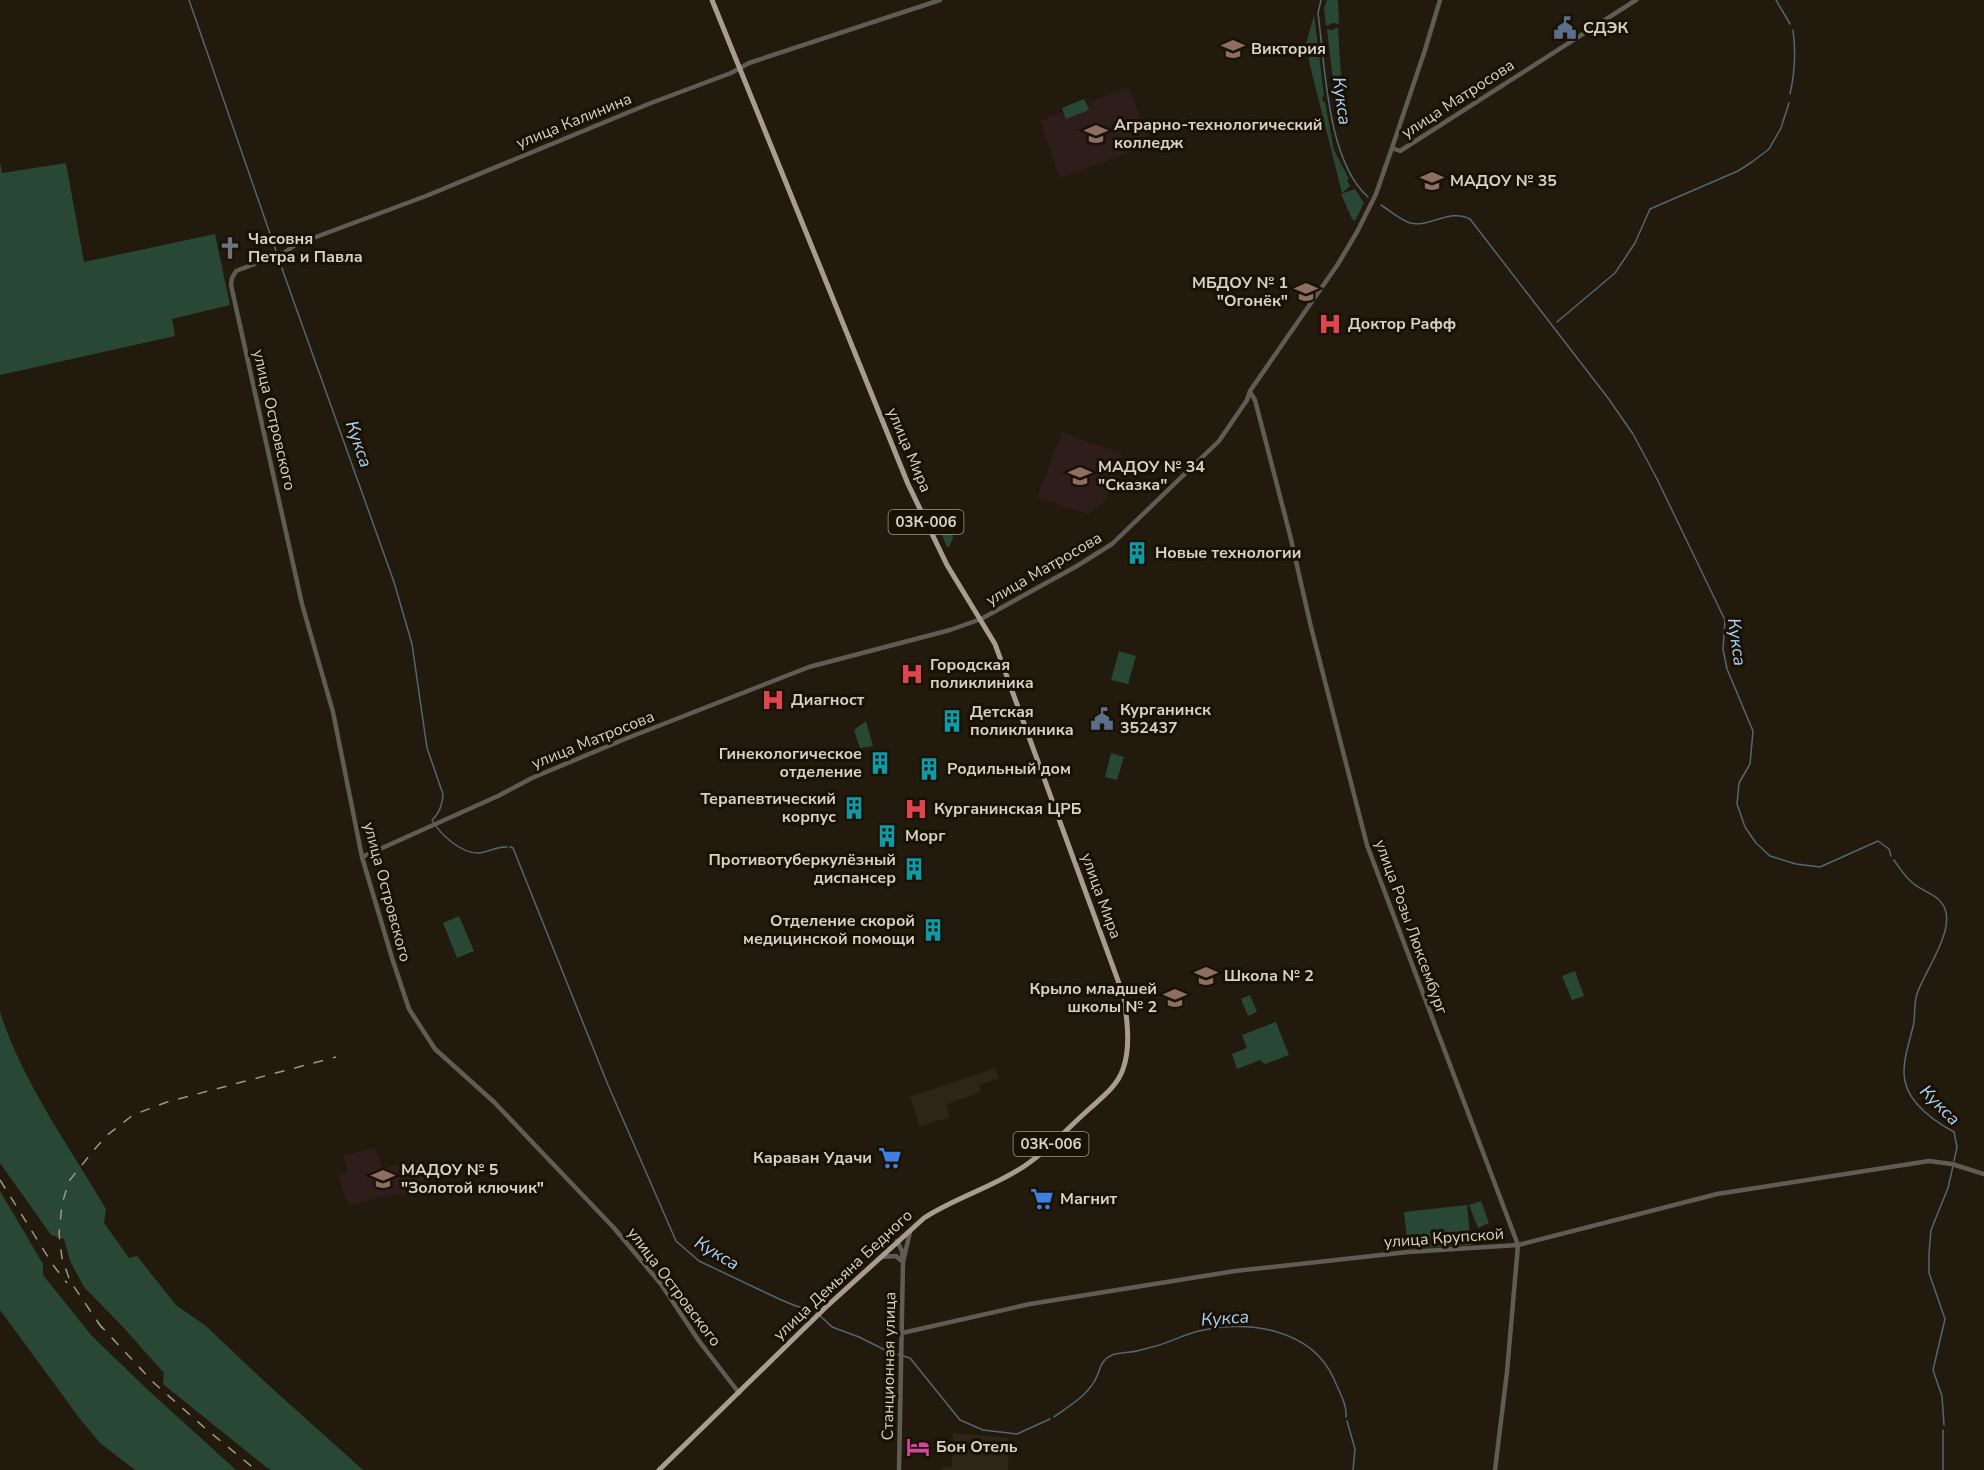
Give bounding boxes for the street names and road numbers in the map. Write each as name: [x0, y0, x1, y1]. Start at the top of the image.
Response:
street label: улица Матросова: [1397, 54, 1519, 144]
street label: улица Калинина: [513, 88, 635, 154]
street label: улица Островского: [247, 347, 301, 493]
street label: улица Мира: [881, 404, 937, 496]
road number: 03К-006: [888, 510, 964, 534]
street label: улица Матросова: [982, 527, 1106, 611]
street label: улица Матросова: [528, 705, 658, 775]
street label: улица Островского: [358, 820, 416, 964]
street label: улица Розы Люксембург: [1369, 837, 1453, 1018]
street label: улица Мира: [1075, 850, 1127, 942]
road number: 03К-006: [1014, 1132, 1088, 1156]
street label: улица Демьяна Бедного: [769, 1205, 917, 1345]
street label: улица Островского: [622, 1223, 726, 1351]
street label: улица Крупской: [1383, 1223, 1505, 1253]
street label: Станционная улица: [877, 1292, 901, 1440]

